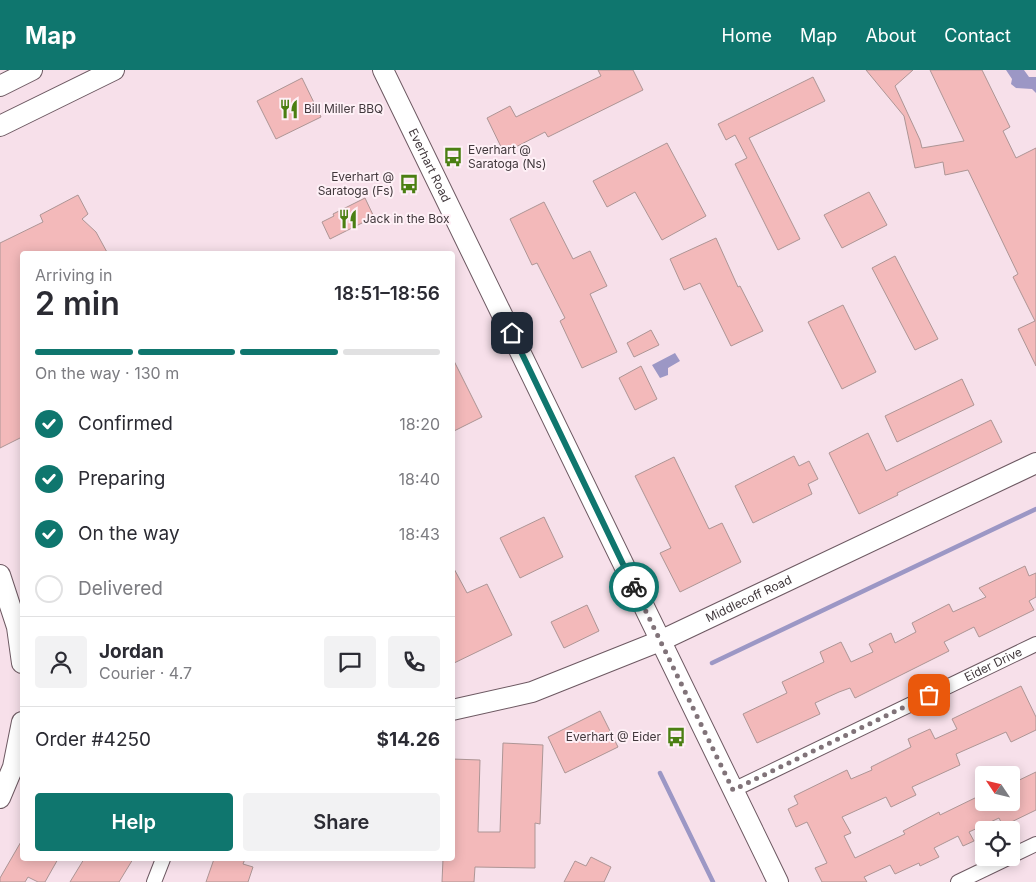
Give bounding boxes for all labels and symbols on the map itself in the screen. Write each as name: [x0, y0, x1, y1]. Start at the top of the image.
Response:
restaurant icon: Bill Miller BBQ: [278, 98, 300, 120]
place label: Bill Miller BBQ: [304, 101, 383, 116]
street label: Everhart Road: [406, 126, 454, 204]
place label: Everhart @ Saratoga (Ns): [468, 142, 546, 171]
bus stop icon: Everhart @ Saratoga (Ns): [442, 146, 464, 168]
place label: Everhart @ Saratoga (Fs): [318, 169, 394, 198]
bus stop icon: Everhart @ Saratoga (Fs): [398, 173, 420, 195]
restaurant icon: Jack in the Box: [337, 208, 359, 230]
place label: Jack in the Box: [363, 211, 450, 226]
pin: [491, 312, 533, 354]
courier: [609, 562, 659, 612]
street label: Middlecoff Road: [703, 572, 794, 625]
street label: Eider Drive: [962, 644, 1024, 684]
pin: [908, 674, 950, 716]
bus stop icon: Everhart @ Eider: [665, 726, 687, 748]
place label: Everhart @ Eider: [566, 729, 661, 744]
north arrow: [975, 766, 1020, 811]

